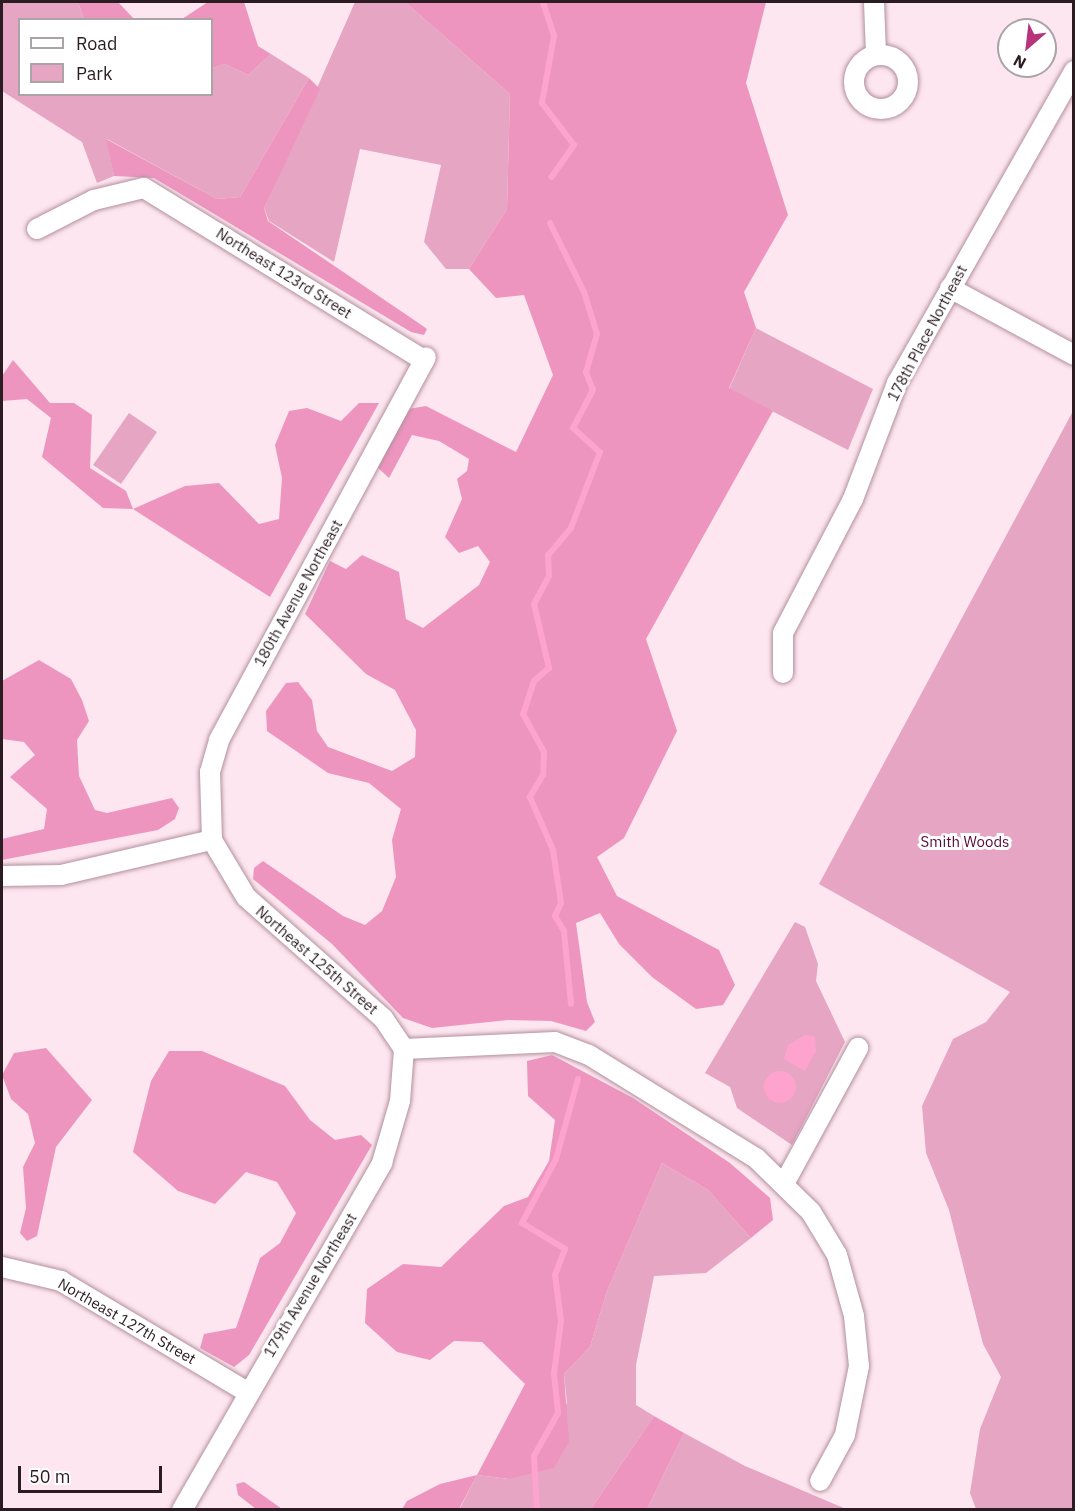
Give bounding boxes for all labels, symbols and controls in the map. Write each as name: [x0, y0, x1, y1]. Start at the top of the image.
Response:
legend: [18, 18, 213, 96]
north arrow: [997, 18, 1057, 78]
text: Road: [76, 32, 117, 55]
text: N: [1010, 51, 1029, 74]
text: Park: [76, 62, 112, 85]
street label: Northeast 123rd Street: [213, 224, 355, 322]
street label: 178th Place Northeast: [883, 262, 971, 404]
street label: 180th Avenue Northeast: [250, 516, 346, 670]
park label: Smith Woods: [921, 833, 1009, 851]
street label: Northeast 125th Street: [252, 902, 382, 1018]
street label: 179th Avenue Northeast: [260, 1210, 360, 1360]
street label: Northeast 127th Street: [55, 1274, 199, 1368]
scale bar: [21, 1454, 165, 1492]
text: 50 m: [29, 1465, 71, 1488]

